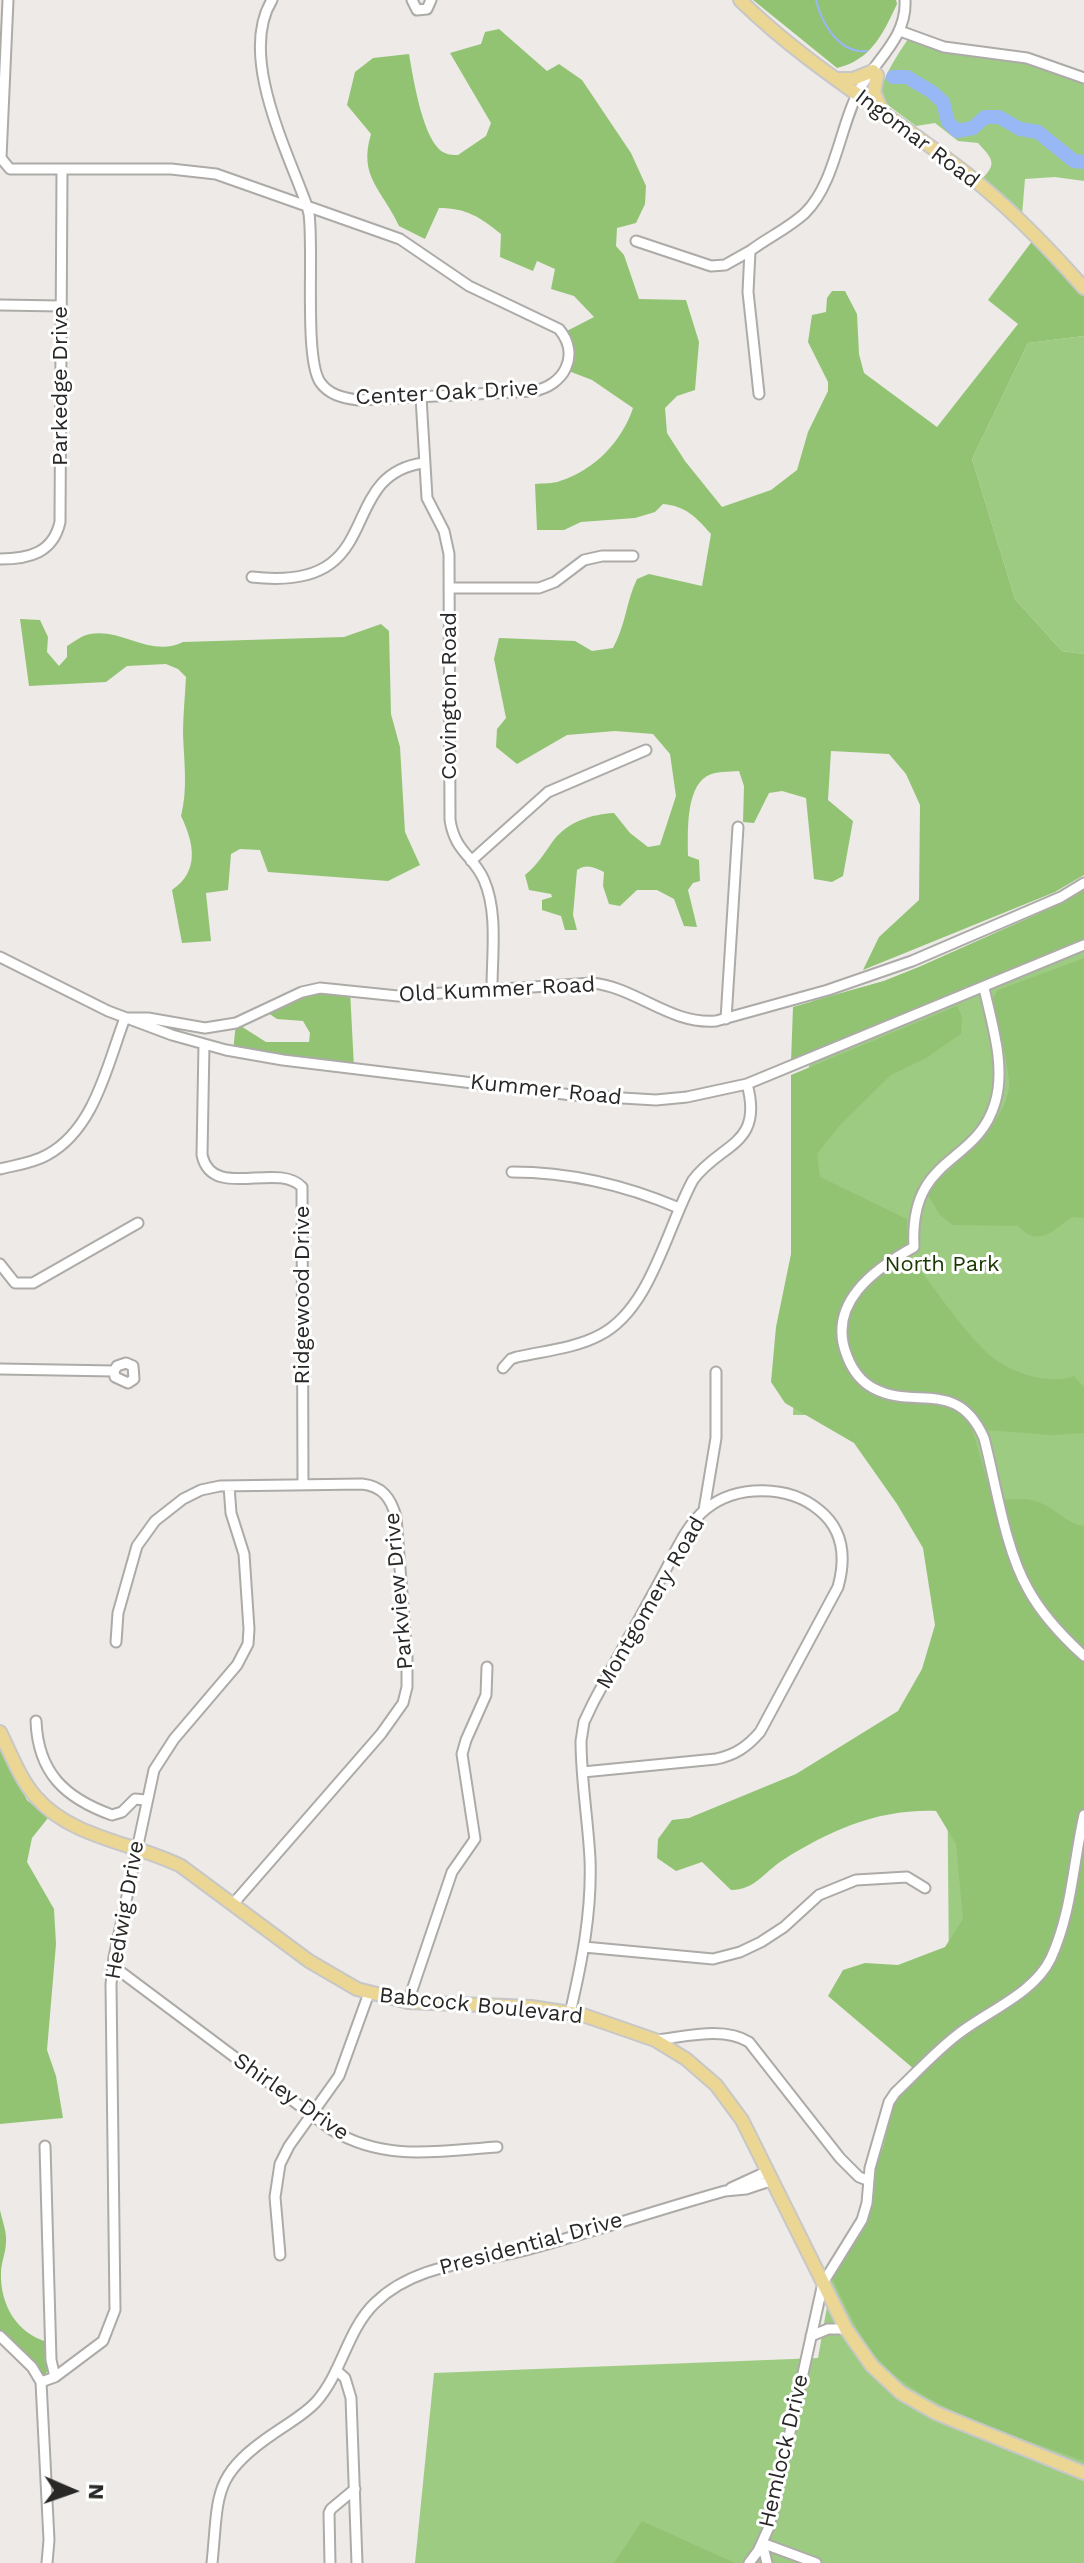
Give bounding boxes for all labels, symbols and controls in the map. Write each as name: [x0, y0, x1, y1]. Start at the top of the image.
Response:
street label: Ingomar Road: [850, 84, 984, 194]
street label: Parkedge Drive: [48, 306, 74, 466]
street label: Center Oak Drive: [355, 375, 539, 411]
street label: Covington Road: [437, 612, 463, 780]
street label: Old Kummer Road: [398, 972, 596, 1008]
street label: Kummer Road: [469, 1069, 623, 1111]
street label: Ridgewood Drive: [290, 1206, 316, 1384]
park label: North Park: [884, 1252, 1000, 1278]
street label: Parkview Drive: [379, 1511, 419, 1671]
street label: Montgomery Road: [591, 1512, 711, 1694]
street label: Hedwig Drive: [100, 1838, 150, 1982]
street label: Babcock Boulevard: [378, 1982, 584, 2030]
street label: Shirley Drive: [228, 2047, 354, 2147]
street label: Presidential Drive: [436, 2207, 626, 2281]
street label: Hemlock Drive: [754, 2372, 814, 2530]
north arrow: [32, 2451, 112, 2531]
text: N: [84, 2483, 109, 2500]

